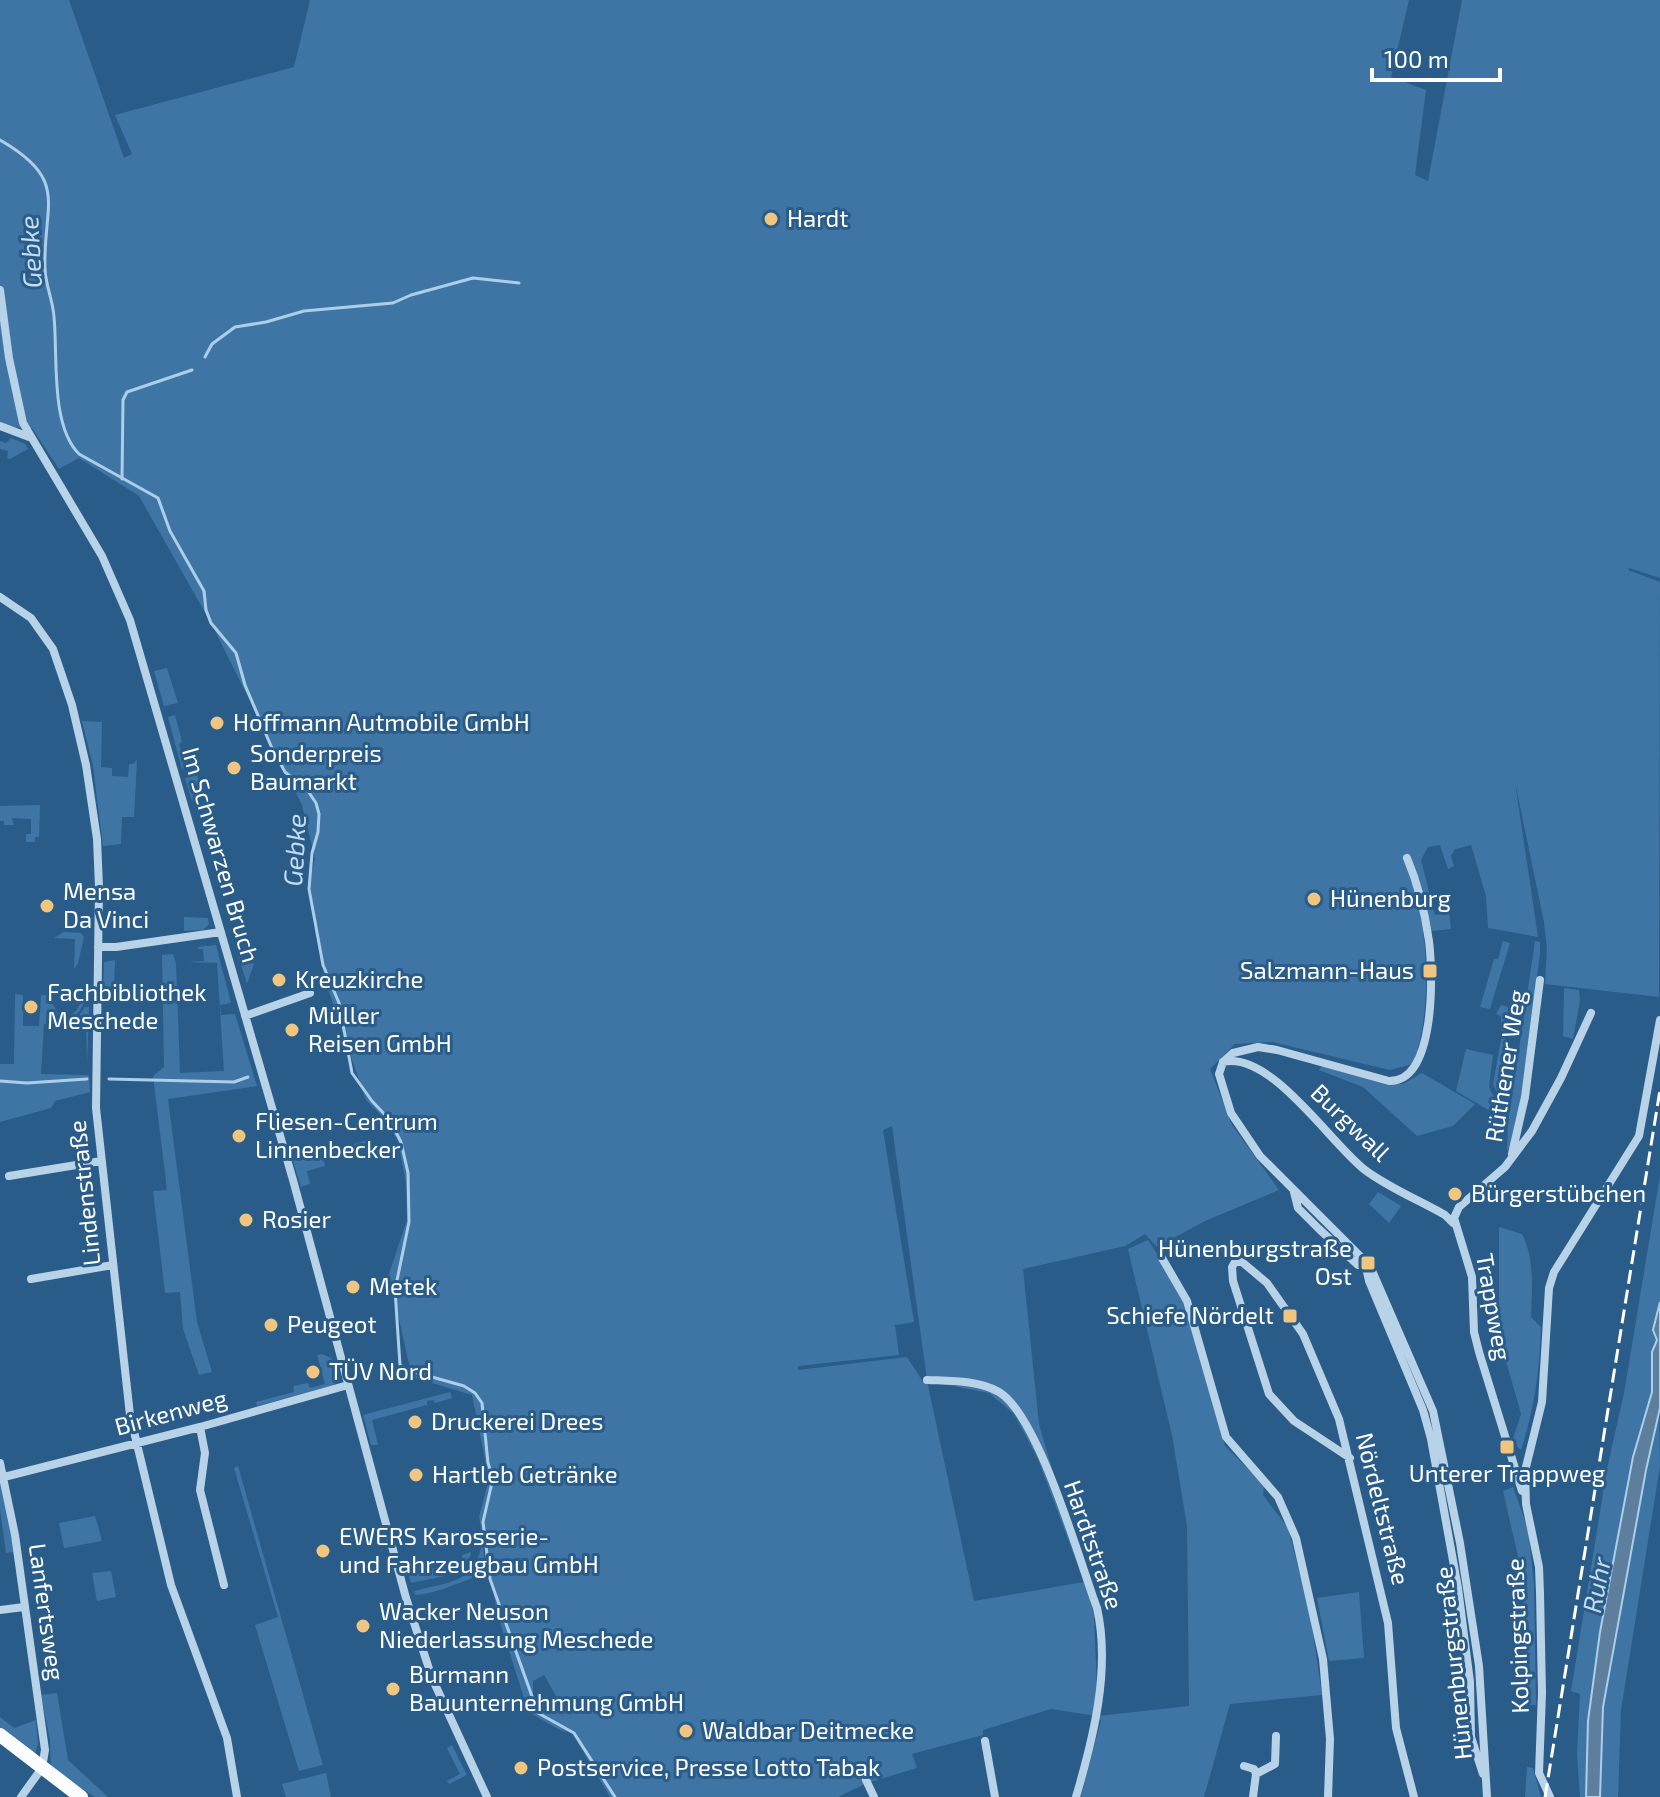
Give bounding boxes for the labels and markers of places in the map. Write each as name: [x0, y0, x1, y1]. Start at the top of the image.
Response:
place label: Hardt: [787, 203, 849, 232]
marker: Hardt: [762, 210, 780, 228]
place label: Hoffmann Autmobile GmbH: [233, 707, 530, 736]
marker: Hoffmann Autmobile GmbH: [208, 714, 226, 732]
place label: Sonderpreis Baumarkt: [250, 738, 382, 795]
marker: Sonderpreis Baumarkt: [225, 759, 243, 777]
place label: Mensa Da Vinci: [63, 876, 149, 933]
place label: Hünenburg: [1330, 883, 1451, 912]
marker: Hünenburg: [1305, 890, 1323, 908]
marker: Mensa Da Vinci: [38, 897, 56, 915]
place label: Salzmann-Haus: [1240, 955, 1414, 984]
marker: Salzmann-Haus: [1421, 962, 1439, 980]
place label: Kreuzkirche: [295, 964, 423, 993]
marker: Kreuzkirche: [270, 971, 288, 989]
place label: Fachbibliothek Meschede: [47, 977, 206, 1034]
marker: Fachbibliothek Meschede: [22, 998, 40, 1016]
place label: Müller Reisen GmbH: [308, 1000, 452, 1057]
marker: Müller Reisen GmbH: [283, 1021, 301, 1039]
place label: Fliesen-Centrum Linnenbecker: [255, 1106, 438, 1163]
marker: Fliesen-Centrum Linnenbecker: [230, 1127, 248, 1145]
place label: Bürgerstübchen: [1471, 1178, 1646, 1207]
marker: Bürgerstübchen: [1446, 1185, 1464, 1203]
place label: Rosier: [262, 1204, 331, 1233]
marker: Rosier: [237, 1211, 255, 1229]
place label: Hünenburgstraße Ost: [1158, 1233, 1352, 1290]
marker: Hünenburgstraße Ost: [1359, 1254, 1377, 1272]
place label: Metek: [369, 1271, 437, 1300]
marker: Metek: [344, 1278, 362, 1296]
place label: Schiefe Nördelt: [1106, 1300, 1274, 1329]
marker: Schiefe Nördelt: [1281, 1307, 1299, 1325]
place label: Peugeot: [287, 1309, 377, 1338]
marker: Peugeot: [262, 1316, 280, 1334]
place label: TÜV Nord: [329, 1356, 432, 1385]
marker: TÜV Nord: [304, 1363, 322, 1381]
place label: Druckerei Drees: [431, 1406, 603, 1435]
marker: Druckerei Drees: [406, 1413, 424, 1431]
marker: Unterer Trappweg: [1498, 1438, 1516, 1456]
place label: Unterer Trappweg: [1409, 1458, 1605, 1487]
place label: Hartleb Getränke: [432, 1459, 618, 1488]
marker: Hartleb Getränke: [407, 1466, 425, 1484]
place label: EWERS Karosserie- und Fahrzeugbau GmbH: [339, 1521, 599, 1578]
marker: EWERS Karosserie- und Fahrzeugbau GmbH: [314, 1542, 332, 1560]
place label: Wacker Neuson Niederlassung Meschede: [379, 1596, 653, 1653]
marker: Wacker Neuson Niederlassung Meschede: [354, 1617, 372, 1635]
place label: Burmann Bauunternehmung GmbH: [409, 1659, 684, 1716]
marker: Burmann Bauunternehmung GmbH: [384, 1680, 402, 1698]
place label: Waldbar Deitmecke: [702, 1715, 914, 1744]
marker: Waldbar Deitmecke: [677, 1722, 695, 1740]
place label: Postservice, Presse Lotto Tabak: [537, 1752, 880, 1781]
marker: Postservice, Presse Lotto Tabak: [512, 1759, 530, 1777]

